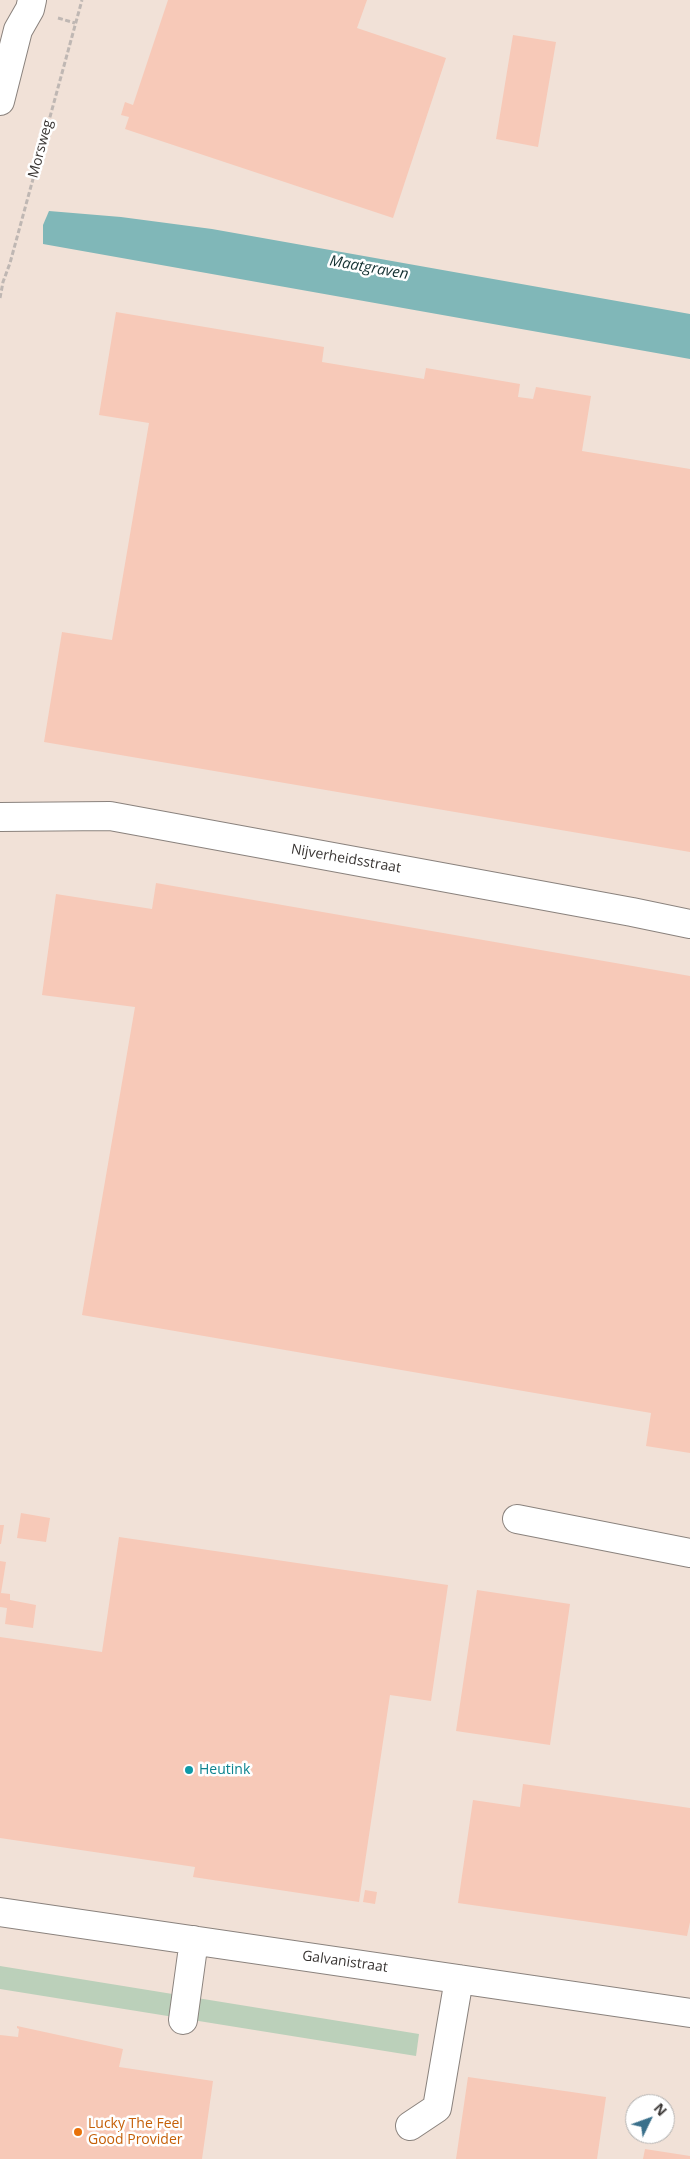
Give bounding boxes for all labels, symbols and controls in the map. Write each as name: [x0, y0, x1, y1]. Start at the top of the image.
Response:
street label: Morsweg: [25, 118, 57, 180]
water label: Maatgraven: [328, 252, 410, 284]
street label: Nijverheidsstraat: [290, 841, 402, 877]
place label: Heutink: [199, 1762, 250, 1778]
marker: Heutink: [183, 1764, 195, 1776]
street label: Galvanistraat: [301, 1948, 389, 1976]
north arrow: [625, 2094, 675, 2144]
text: N: [650, 2099, 672, 2120]
place label: Lucky The Feel Good Provider: [88, 2116, 183, 2148]
marker: Lucky The Feel Good Provider: [72, 2126, 84, 2138]

